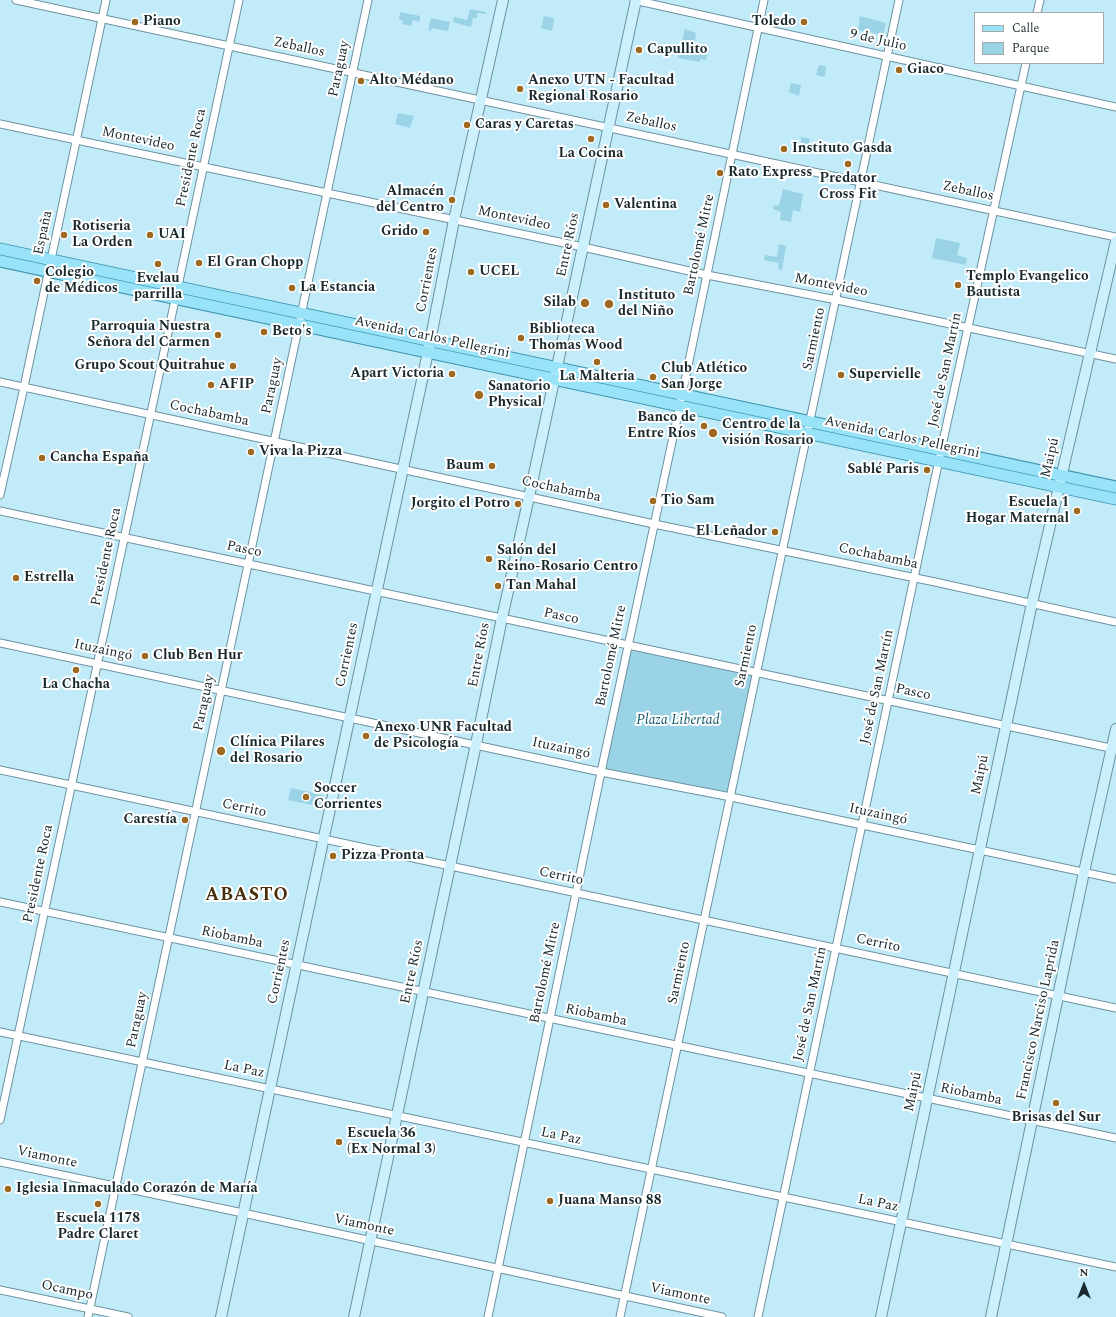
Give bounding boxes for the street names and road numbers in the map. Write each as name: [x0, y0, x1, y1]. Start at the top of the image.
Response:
street label: 9 de Julio: [848, 26, 908, 56]
street label: Zeballos: [272, 34, 326, 62]
street label: Paraguay: [326, 39, 354, 99]
street label: Presidente Roca: [173, 107, 211, 209]
street label: Zeballos: [624, 109, 678, 137]
street label: Montevideo: [100, 124, 176, 156]
street label: Zeballos: [941, 178, 995, 206]
street label: Bartolomé Mitre: [681, 193, 719, 297]
street label: Montevideo: [476, 203, 552, 235]
street label: España: [31, 209, 57, 257]
street label: Entre Ríos: [554, 211, 584, 279]
street label: Corrientes: [413, 246, 443, 314]
street label: Montevideo: [793, 271, 869, 301]
street label: Sarmiento: [800, 306, 830, 372]
street label: José de San Martín: [926, 311, 966, 429]
street label: Avenida Carlos Pellegrini: [353, 313, 511, 363]
street label: Paraguay: [259, 356, 287, 416]
street label: Cochabamba: [168, 397, 250, 431]
street label: Avenida Carlos Pellegrini: [823, 413, 981, 463]
street label: Maipú: [1038, 436, 1064, 480]
street label: Cochabamba: [520, 473, 602, 507]
street label: Presidente Roca: [88, 506, 126, 608]
street label: Pasco: [225, 538, 263, 562]
street label: Cochabamba: [837, 540, 919, 574]
street label: Bartolomé Mitre: [593, 604, 631, 708]
street label: Pasco: [542, 605, 580, 629]
street label: Corrientes: [333, 621, 363, 689]
street label: Entre Ríos: [466, 621, 494, 689]
street label: Sarmiento: [732, 623, 762, 689]
street label: José de San Martín: [858, 628, 898, 746]
street label: Ituzaingó: [72, 637, 134, 665]
street label: Paraguay: [191, 673, 219, 733]
street label: Pasco: [894, 681, 932, 705]
street label: Ituzaingó: [530, 735, 592, 763]
street label: Maipú: [969, 753, 993, 797]
street label: Cerrito: [220, 796, 268, 822]
street label: Ituzaingó: [847, 801, 909, 829]
street label: Presidente Roca: [20, 823, 58, 925]
street label: Cerrito: [537, 864, 585, 890]
street label: Bartolomé Mitre: [527, 921, 565, 1025]
street label: Riobamba: [200, 923, 264, 953]
street label: Cerrito: [854, 931, 902, 957]
street label: Corrientes: [265, 938, 295, 1006]
street label: Entre Ríos: [398, 938, 428, 1006]
street label: Francisco Narciso Laprida: [1014, 938, 1064, 1102]
street label: Sarmiento: [665, 940, 695, 1006]
street label: José de San Martín: [791, 945, 831, 1063]
street label: Paraguay: [124, 990, 152, 1050]
street label: Riobamba: [564, 1001, 628, 1031]
street label: La Paz: [222, 1057, 266, 1083]
street label: Maipú: [902, 1070, 926, 1114]
street label: Riobamba: [939, 1080, 1003, 1110]
street label: La Paz: [539, 1124, 583, 1150]
street label: Viamonte: [15, 1143, 79, 1173]
street label: La Paz: [856, 1191, 900, 1217]
street label: Viamonte: [332, 1211, 396, 1241]
street label: Ocampo: [40, 1277, 94, 1305]
street label: Viamonte: [648, 1280, 712, 1310]

